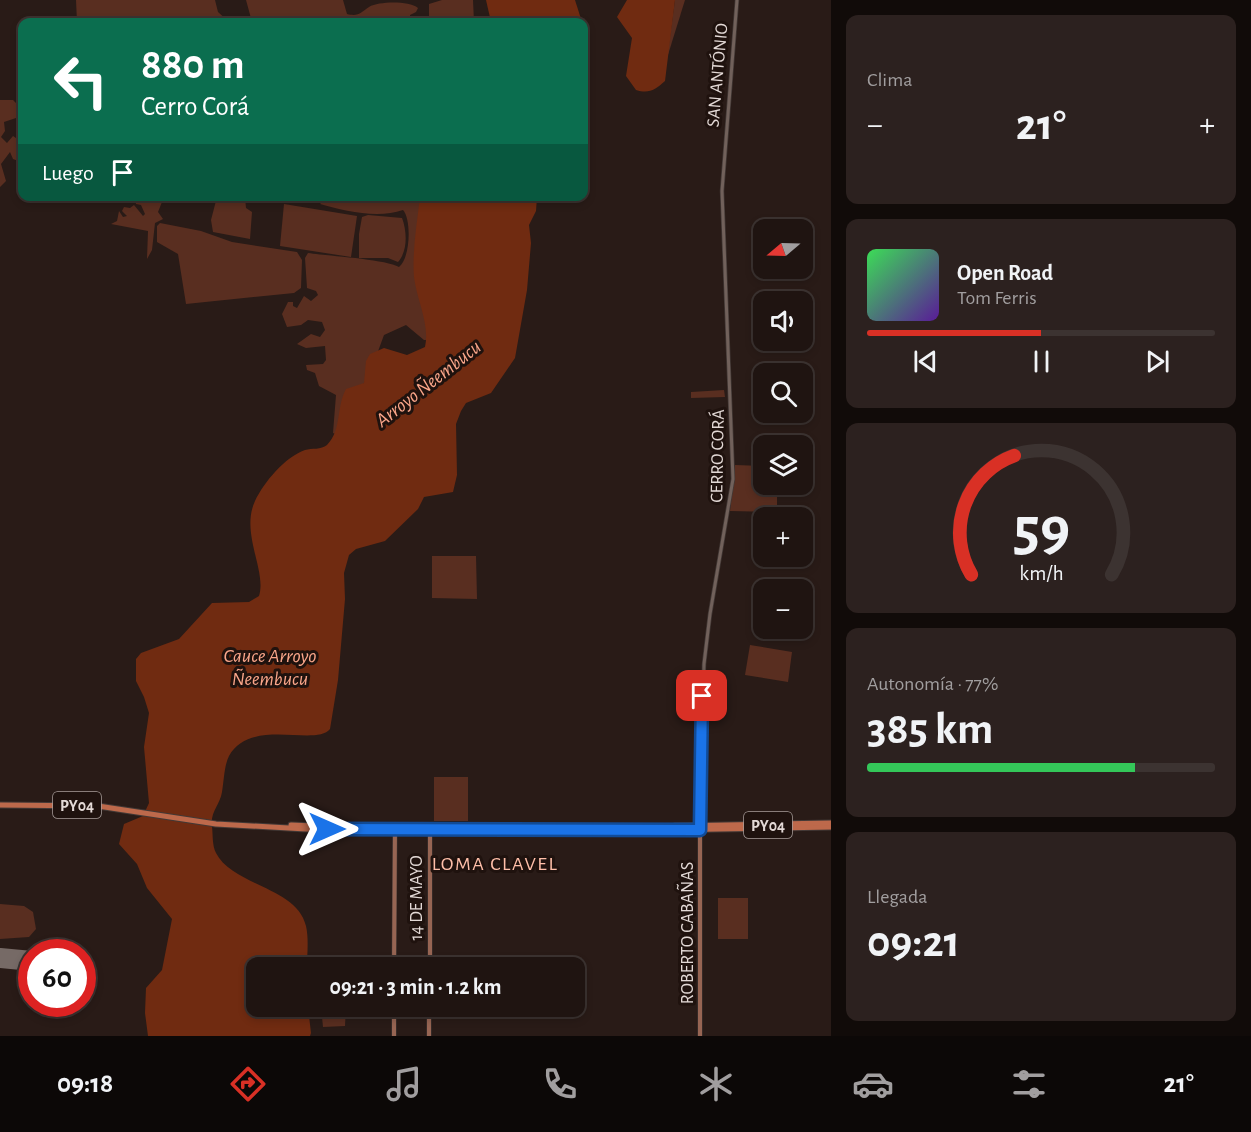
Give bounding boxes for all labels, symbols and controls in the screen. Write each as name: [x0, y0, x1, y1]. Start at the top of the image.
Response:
street label: SAN ANTÓNIO: [701, 22, 732, 128]
icon: left: [42, 42, 120, 120]
text: 880 m: [141, 44, 245, 86]
text: Clima: [867, 70, 912, 90]
text: Cerro Corá: [141, 93, 250, 120]
text: 21°: [1016, 103, 1066, 148]
text: −: [867, 109, 883, 142]
text: +: [1199, 109, 1215, 142]
icon: arrive: [106, 156, 139, 189]
text: Luego: [42, 162, 94, 184]
north arrow: [753, 219, 813, 279]
map controls: [753, 219, 813, 639]
text: Open Road: [957, 262, 1053, 284]
text: Tom Ferris: [957, 288, 1037, 308]
button: sound: [753, 291, 813, 351]
water label: Arroyo Ñeembucu: [371, 336, 485, 432]
icon: previous: [909, 345, 942, 378]
icon: pause: [1025, 345, 1058, 378]
icon: next: [1141, 345, 1174, 378]
button: search: [753, 363, 813, 423]
street label: CERRO CORÁ: [705, 409, 728, 503]
button: layers: [753, 435, 813, 495]
text: 59: [1012, 499, 1070, 561]
button: +: [753, 507, 813, 567]
text: km/h: [1019, 563, 1063, 584]
button: −: [753, 579, 813, 639]
water label: Cauce Arroyo Ñeembucu: [223, 646, 317, 689]
pin: [676, 670, 727, 721]
text: Autonomía · 77%: [867, 674, 998, 694]
icon: arrive: [685, 679, 718, 712]
text: 385 km: [867, 707, 993, 752]
road number: PY04: [53, 792, 101, 818]
position arrow: [295, 797, 359, 861]
road number: PY04: [744, 812, 792, 838]
district label: LOMA CLAVEL: [432, 854, 558, 874]
street label: 14 DE MAYO: [408, 855, 426, 941]
street label: ROBERTO CABAÑAS: [676, 862, 697, 1004]
text: Llegada: [867, 887, 928, 907]
text: 09:21: [867, 920, 960, 965]
speed limit sign: 60: [18, 939, 96, 1017]
text: 09:21 · 3 min · 1.2 km: [330, 976, 502, 998]
icon: directions: [227, 1063, 269, 1105]
icon: music: [383, 1063, 425, 1105]
icon: phone: [539, 1063, 581, 1105]
icon: climate: [695, 1063, 737, 1105]
icon: car: [852, 1063, 894, 1105]
icon: filters: [1008, 1063, 1050, 1105]
text: 09:18: [57, 1070, 113, 1097]
text: 21°: [1164, 1070, 1194, 1097]

